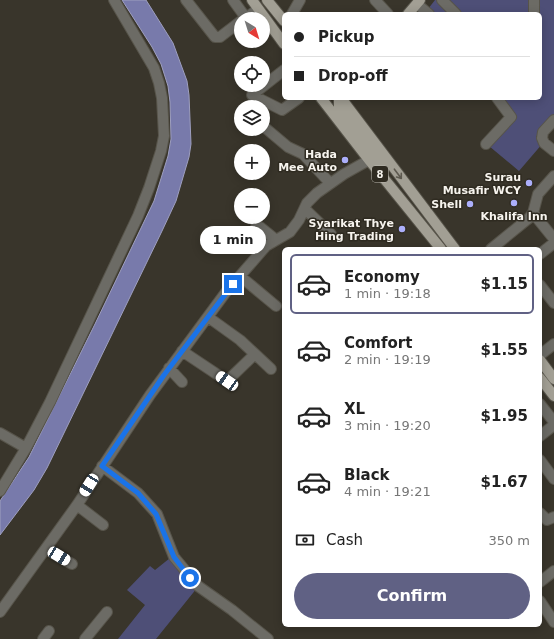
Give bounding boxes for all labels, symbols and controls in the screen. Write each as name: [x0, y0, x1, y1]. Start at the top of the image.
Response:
north arrow: [234, 12, 270, 48]
map controls: [234, 12, 270, 224]
text: Pickup: [318, 28, 374, 46]
button: locate: [234, 56, 270, 92]
text: Drop-off: [318, 67, 388, 85]
button: layers: [234, 100, 270, 136]
button: +: [234, 144, 270, 180]
place label: Hada Mee Auto: [278, 148, 337, 174]
marker: Hada Mee Auto: [340, 155, 350, 165]
road number: 8: [372, 166, 388, 182]
one-way arrow: [394, 168, 402, 179]
place label: Surau Musafir WCY: [443, 171, 522, 197]
marker: Surau Musafir WCY: [524, 178, 534, 188]
button: −: [234, 188, 270, 224]
place label: Shell: [431, 198, 462, 211]
marker: Khalifa Inn: [509, 198, 519, 208]
marker: Shell: [465, 199, 475, 209]
place label: Khalifa Inn: [480, 210, 548, 223]
place label: Syarikat Thye Hing Trading: [308, 217, 394, 243]
marker: Syarikat Thye Hing Trading: [397, 224, 407, 234]
callout: 1 min: [200, 226, 266, 254]
text: 1 min: [213, 232, 253, 247]
icon: car: [296, 266, 332, 302]
text: Economy: [344, 268, 420, 286]
route end: [224, 275, 242, 293]
text: $1.15: [481, 275, 528, 293]
text: 1 min · 19:18: [344, 286, 431, 301]
icon: car: [296, 332, 332, 368]
text: Comfort: [344, 334, 412, 352]
text: $1.55: [481, 341, 528, 359]
text: 2 min · 19:19: [344, 352, 431, 367]
car: [214, 369, 240, 393]
icon: car: [296, 398, 332, 434]
text: XL: [344, 400, 365, 418]
text: $1.95: [481, 407, 528, 425]
text: 3 min · 19:20: [344, 418, 431, 433]
icon: car: [296, 464, 332, 500]
text: Black: [344, 466, 390, 484]
car: [78, 472, 100, 498]
text: $1.67: [481, 473, 528, 491]
text: 4 min · 19:21: [344, 484, 431, 499]
icon: cash: [294, 529, 316, 551]
text: Cash: [326, 531, 363, 549]
text: 350 m: [488, 533, 530, 548]
car: [46, 545, 72, 567]
route start: [181, 569, 199, 587]
button: Confirm: [294, 573, 530, 619]

